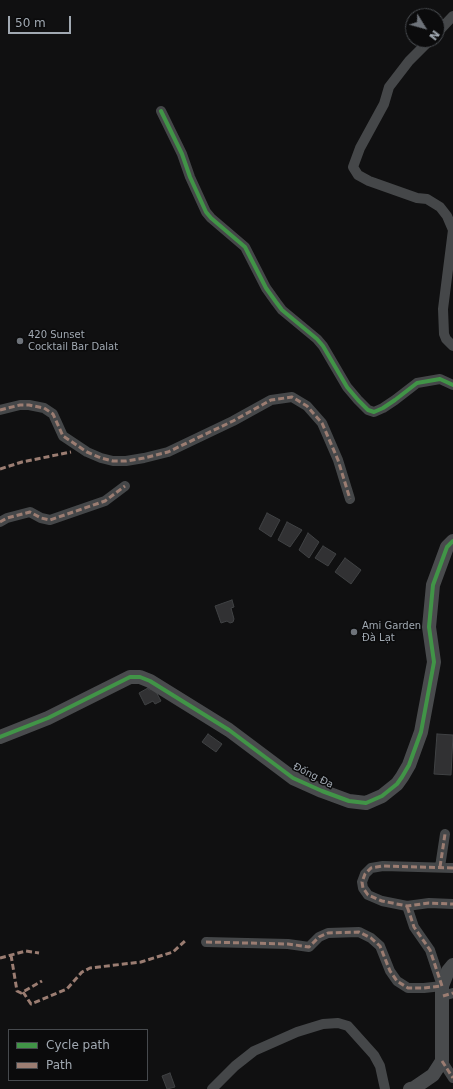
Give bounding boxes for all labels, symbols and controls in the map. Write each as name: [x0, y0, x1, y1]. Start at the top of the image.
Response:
scale bar: [10, 8, 73, 34]
north arrow: [405, 8, 445, 48]
text: 50 m: [15, 16, 46, 30]
text: N: [426, 27, 442, 43]
place label: 420 Sunset Cocktail Bar Dalat: [28, 329, 118, 352]
marker: 420 Sunset Cocktail Bar Dalat: [15, 336, 25, 346]
place label: Ami Garden Đà Lạt: [362, 620, 421, 644]
marker: Ami Garden Đà Lạt: [349, 627, 359, 637]
street label: Đống Đa: [291, 761, 335, 791]
legend: [8, 1029, 148, 1081]
text: Cycle path: [46, 1038, 110, 1052]
text: Path: [46, 1058, 72, 1072]

